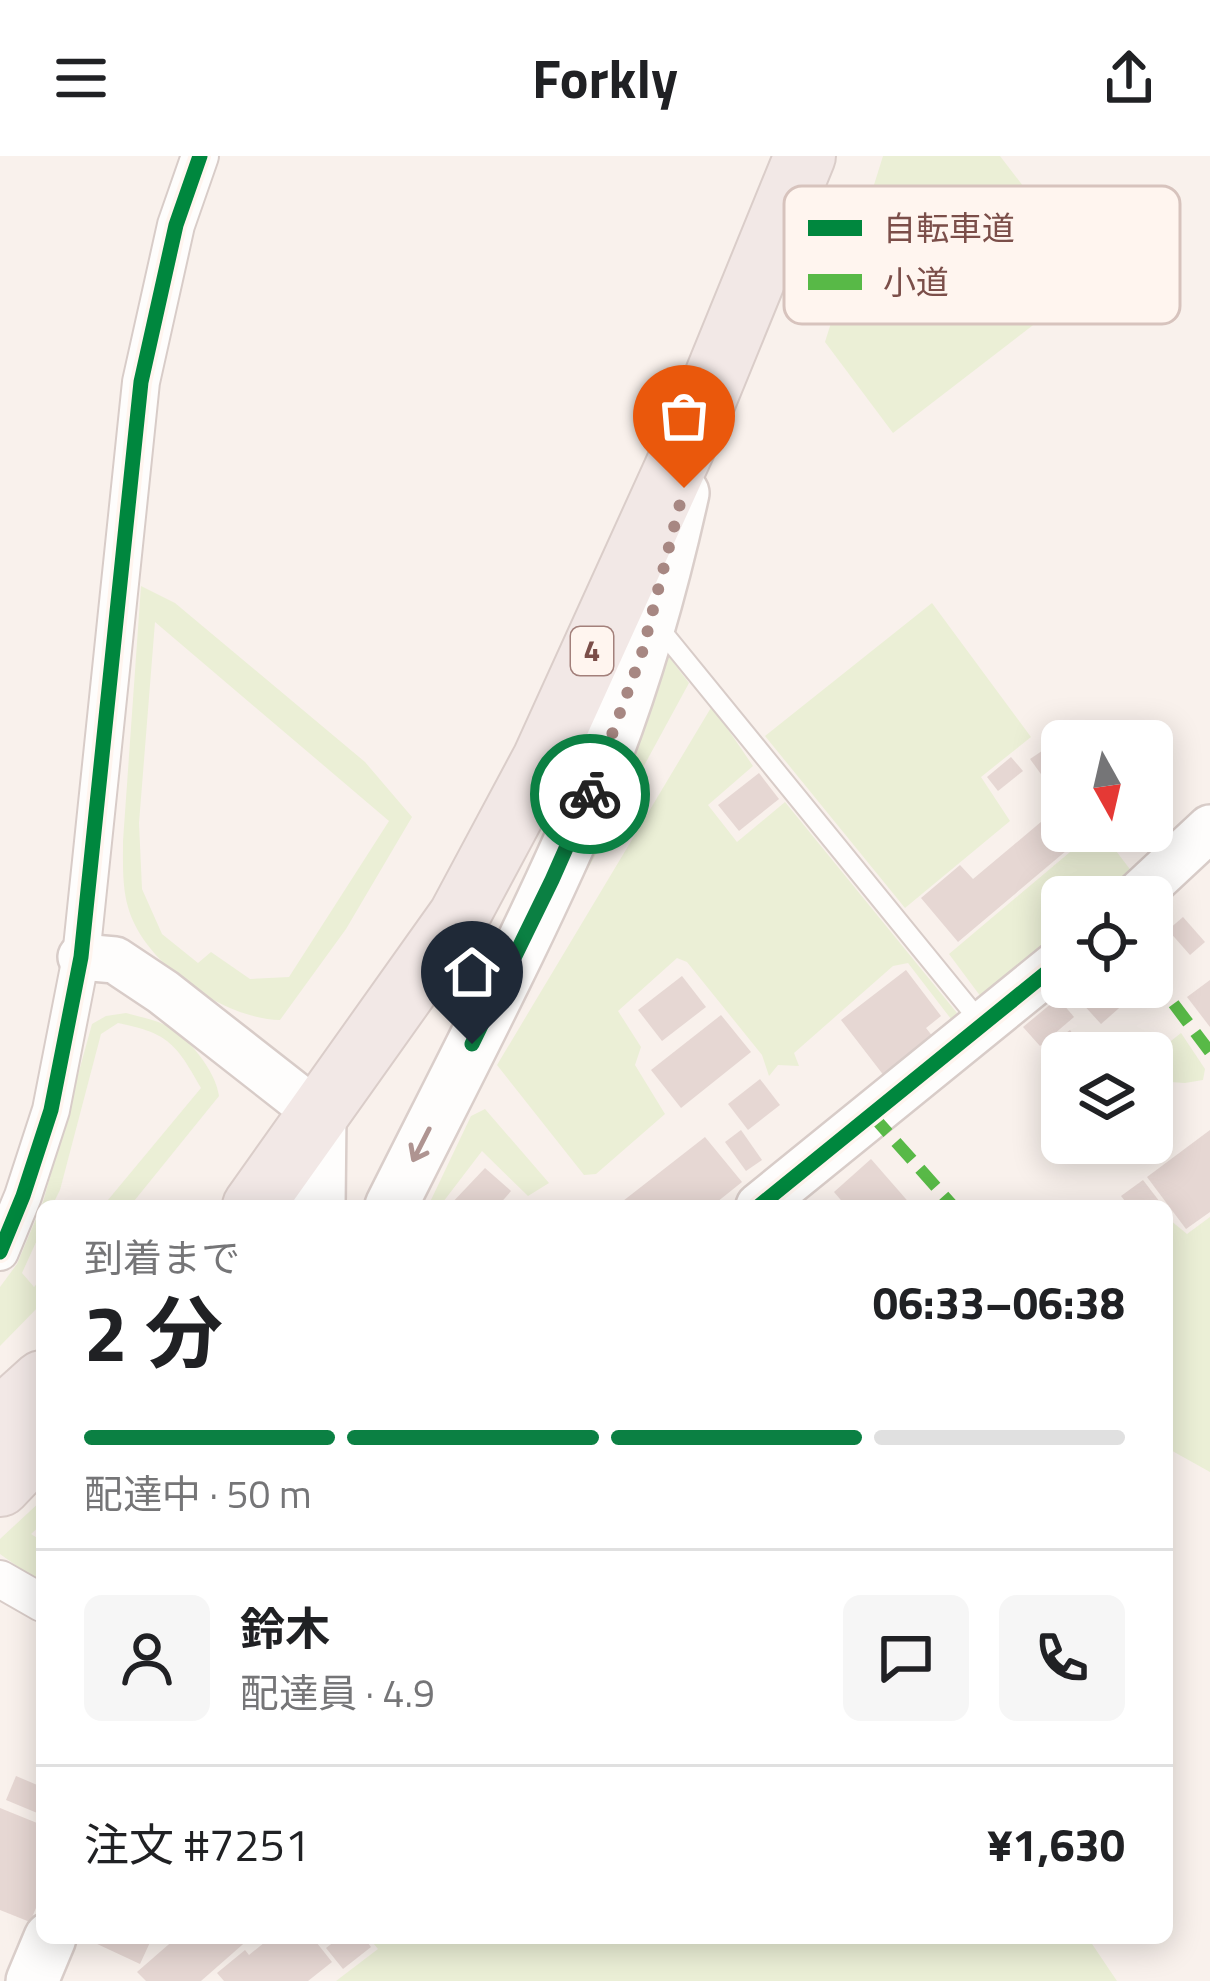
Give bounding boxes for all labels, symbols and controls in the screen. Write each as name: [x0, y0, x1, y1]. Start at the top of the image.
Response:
text: Forkly: [532, 37, 678, 119]
icon: menu: [48, 45, 114, 111]
icon: share: [1096, 45, 1162, 111]
legend: [784, 186, 1180, 324]
text: 自転車道: [883, 203, 1015, 253]
text: 小道: [883, 257, 949, 307]
pin: [633, 365, 735, 488]
icon: bag: [651, 383, 717, 449]
road number: 4: [571, 627, 613, 675]
north arrow: [1041, 720, 1173, 852]
map controls: [1041, 720, 1173, 1164]
courier: [530, 734, 650, 854]
icon: bike: [557, 761, 623, 827]
button: locate: [1041, 876, 1173, 1008]
pin: [421, 921, 523, 1044]
icon: home: [439, 939, 505, 1005]
button: layers: [1041, 1032, 1173, 1164]
one-way arrow: [409, 1126, 432, 1162]
text: 到着まで: [84, 1228, 240, 1287]
text: 06:33–06:38: [873, 1268, 1125, 1336]
text: 2 分: [84, 1273, 223, 1391]
text: 配達中 · 50 m: [84, 1464, 312, 1523]
text: 鈴木: [240, 1594, 330, 1662]
button: person: [84, 1595, 210, 1721]
button: chat: [843, 1595, 969, 1721]
button: phone: [999, 1595, 1125, 1721]
text: 配達員 · 4.9: [240, 1663, 435, 1722]
text: 注文 #7251: [84, 1810, 310, 1878]
text: ¥1,630: [987, 1810, 1125, 1878]

